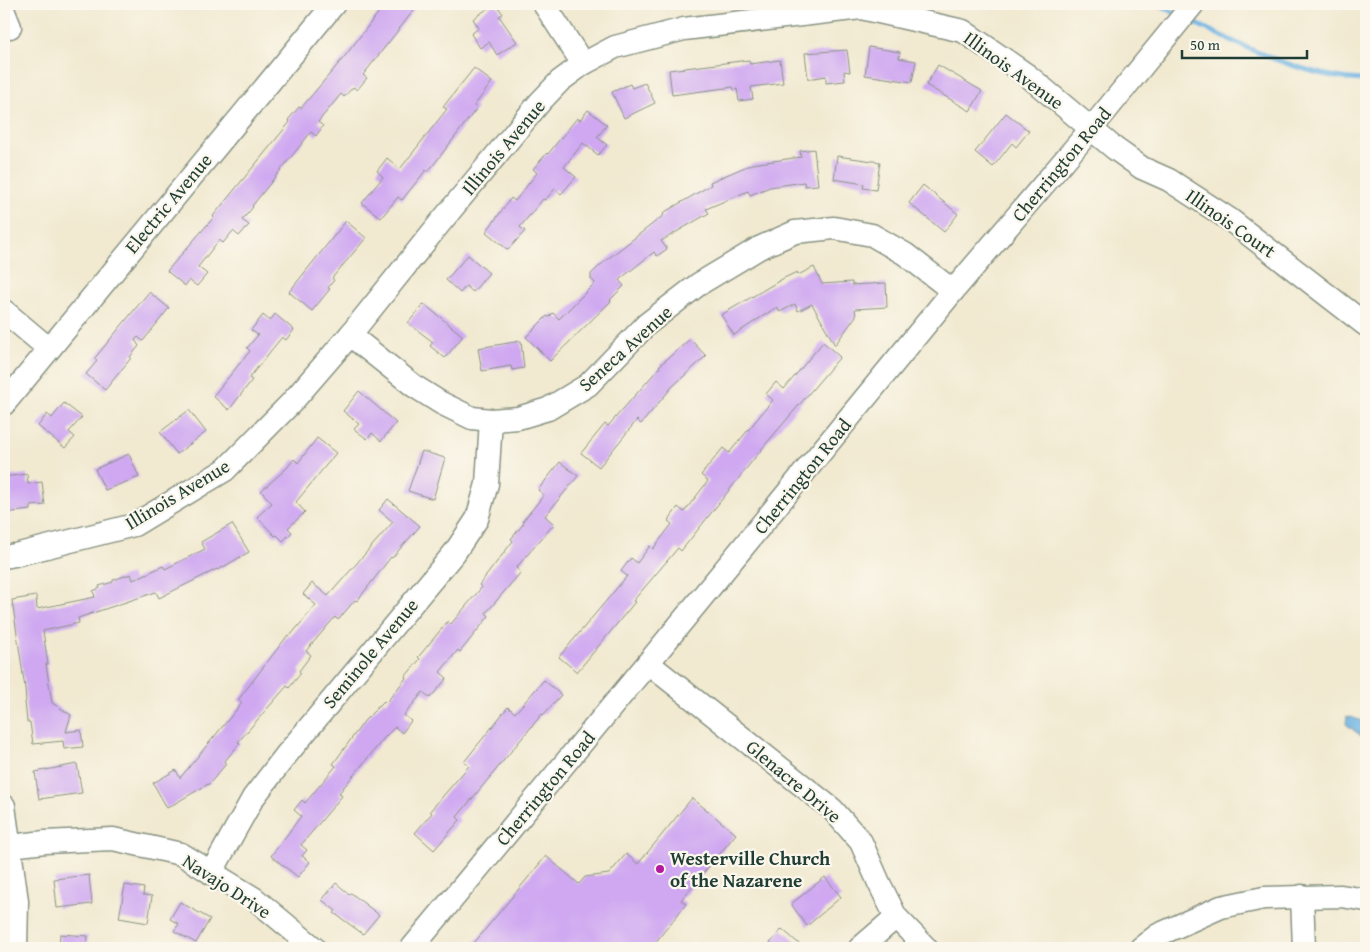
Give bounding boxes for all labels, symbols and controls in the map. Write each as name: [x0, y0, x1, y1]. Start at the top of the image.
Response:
street label: Illinois Avenue: [958, 24, 1070, 116]
scale bar: [1182, 28, 1308, 60]
text: 50 m: [1190, 34, 1221, 55]
street label: Illinois Avenue: [454, 93, 552, 201]
street label: Cherrington Road: [1005, 100, 1118, 227]
street label: Electric Avenue: [118, 147, 218, 259]
street label: Illinois Court: [1180, 182, 1282, 264]
street label: Seneca Avenue: [572, 298, 678, 398]
street label: Cherrington Road: [746, 411, 858, 540]
street label: Illinois Avenue: [119, 452, 235, 536]
street label: Seminole Avenue: [315, 592, 425, 714]
street label: Cherrington Road: [489, 724, 602, 851]
street label: Glenacre Drive: [740, 733, 848, 829]
place label: Westerville Church of the Nazarene: [670, 844, 831, 894]
street label: Navajo Drive: [177, 847, 277, 925]
marker: Westerville Church of the Nazarene: [654, 863, 666, 875]

